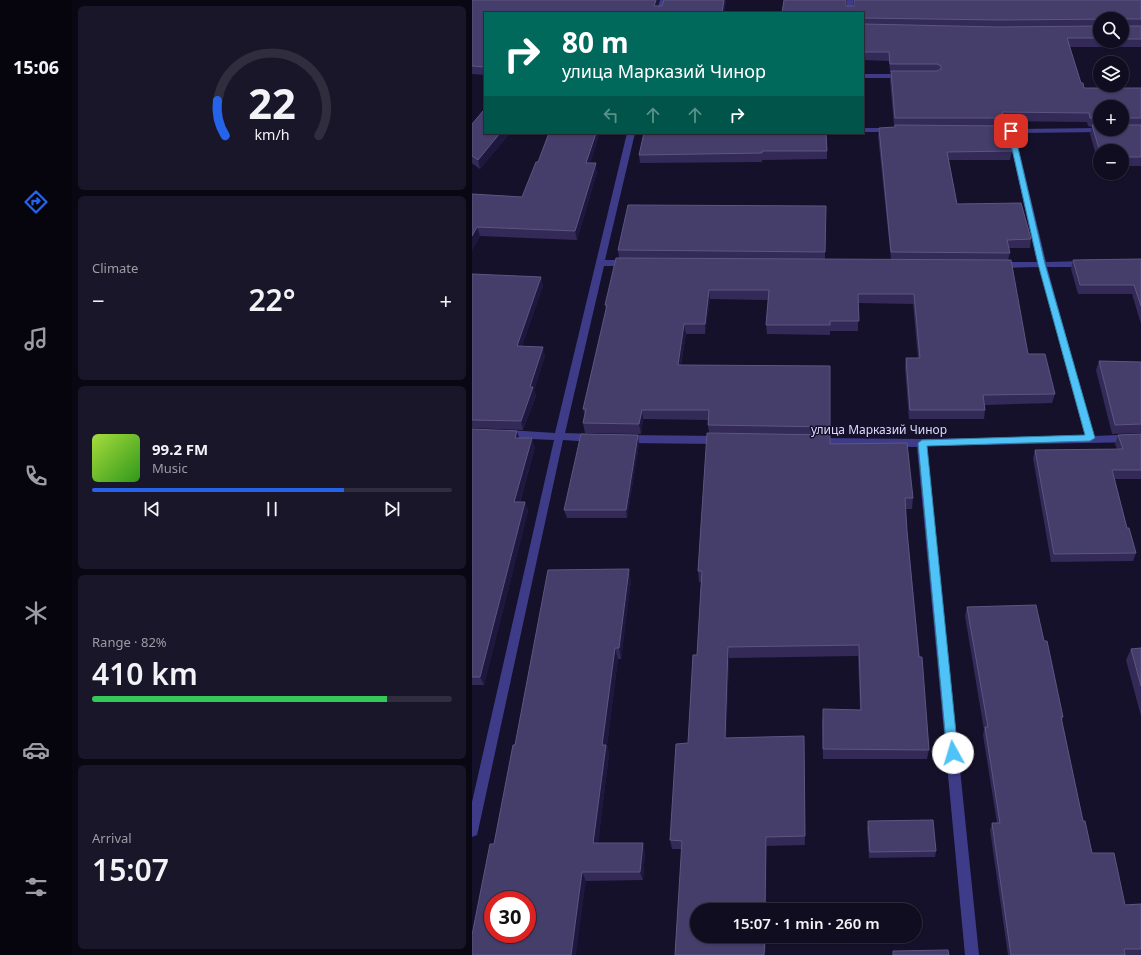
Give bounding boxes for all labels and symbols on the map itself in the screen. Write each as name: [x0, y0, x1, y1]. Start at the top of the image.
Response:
pin: [994, 114, 1028, 148]
street label: улица Марказий Чинор: [811, 421, 947, 438]
position arrow: [932, 732, 974, 774]
speed limit sign: 30: [484, 891, 536, 943]

